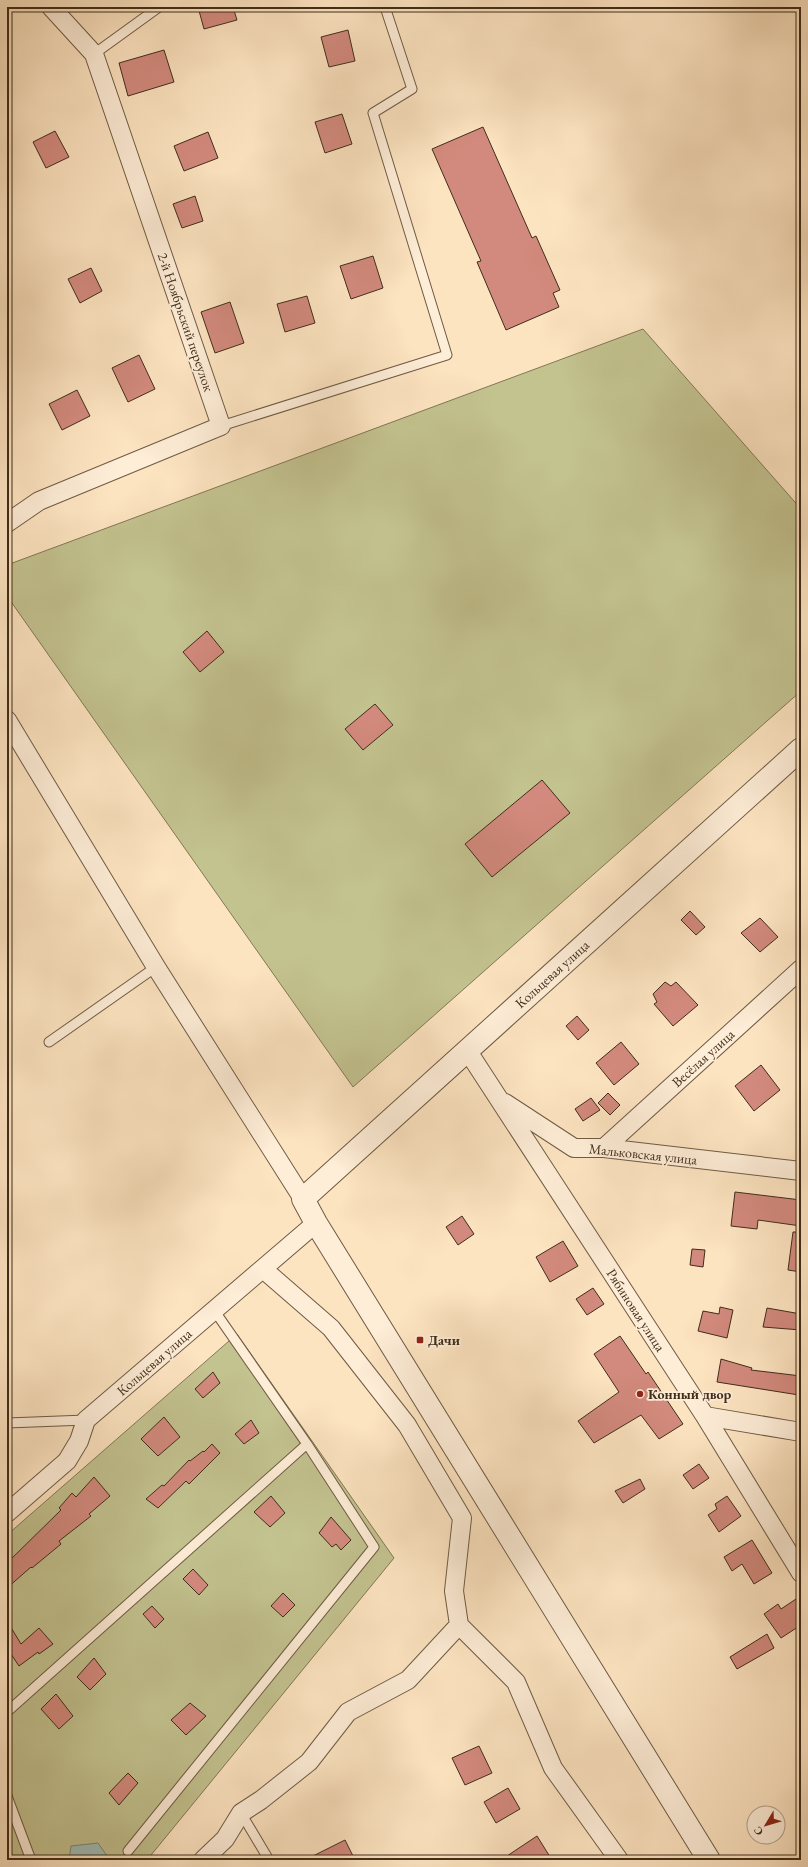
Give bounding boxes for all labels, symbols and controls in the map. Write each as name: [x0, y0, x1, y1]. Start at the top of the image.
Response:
street label: 2-й Ноябрьский переулок: [154, 250, 218, 394]
street label: Кольцевая улица: [511, 936, 593, 1012]
street label: Весёлая улица: [668, 1025, 738, 1091]
street label: Мальковская улица: [588, 1139, 698, 1169]
street label: Рябиновая улица: [603, 1265, 670, 1355]
street label: Кольцевая улица: [113, 1324, 196, 1400]
place label: Дачи: [428, 1331, 460, 1349]
marker: Дачи: [415, 1335, 425, 1345]
place label: Конный двор: [648, 1385, 732, 1403]
marker: Конный двор: [635, 1389, 645, 1399]
north arrow: [746, 1805, 786, 1845]
text: С: [750, 1824, 766, 1839]

